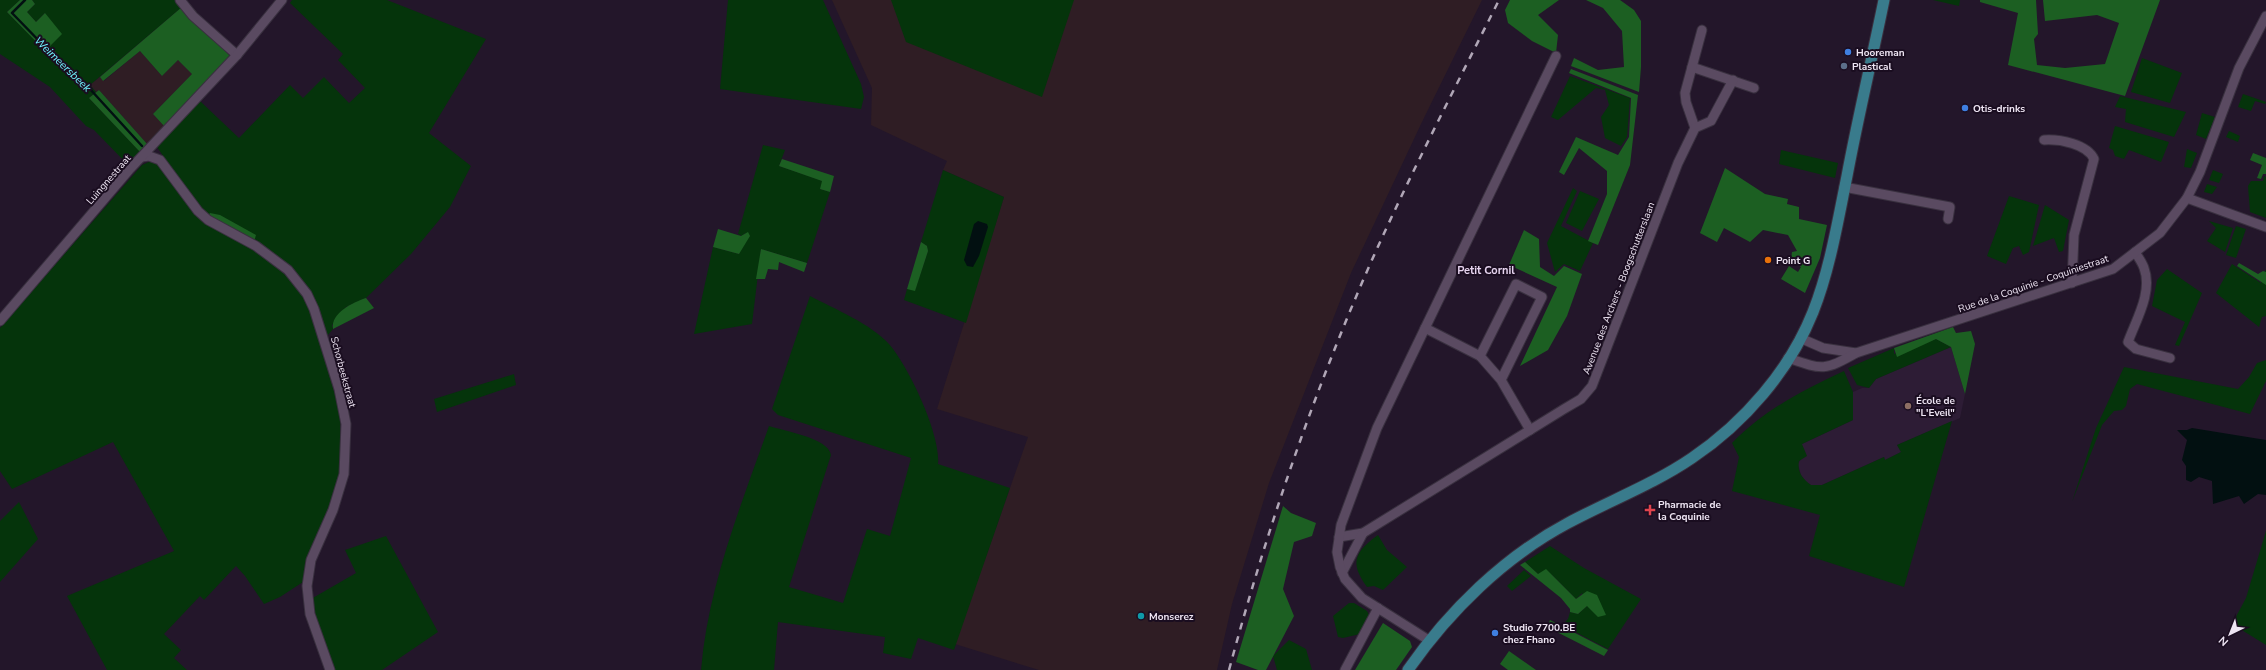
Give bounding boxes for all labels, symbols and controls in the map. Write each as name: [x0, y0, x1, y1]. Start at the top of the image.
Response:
water label: Weimeersbeek: [31, 33, 95, 96]
place label: Hooreman: [1856, 46, 1905, 60]
marker: Hooreman: [1843, 47, 1853, 57]
place label: Plastical: [1852, 60, 1893, 74]
marker: Plastical: [1839, 61, 1849, 71]
place label: Otis-drinks: [1973, 102, 2025, 116]
marker: Otis-drinks: [1960, 103, 1970, 113]
street label: Luingnestraat: [83, 151, 135, 208]
street label: Avenue des Archers - Boogschutterslaan: [1580, 200, 1658, 377]
street label: Rue de la Coquinie - Coquiniestraat: [1956, 251, 2111, 316]
place label: Point G: [1776, 254, 1810, 268]
marker: Point G: [1763, 255, 1773, 265]
district label: Petit Cornil: [1457, 263, 1515, 278]
street label: Schorbeekstraat: [327, 335, 359, 410]
place label: École de "L'Eveil": [1916, 394, 1956, 420]
marker: École de "L'Eveil": [1903, 401, 1913, 411]
place label: Pharmacie de la Coquinie: [1658, 498, 1721, 524]
marker: Pharmacie de la Coquinie: [1645, 505, 1655, 515]
place label: Monserez: [1149, 610, 1194, 624]
marker: Monserez: [1136, 611, 1146, 621]
north arrow: [2210, 614, 2250, 654]
place label: Studio 7700.BE chez Fhano: [1503, 621, 1575, 647]
marker: Studio 7700.BE chez Fhano: [1490, 628, 1500, 638]
text: N: [2215, 633, 2232, 649]

